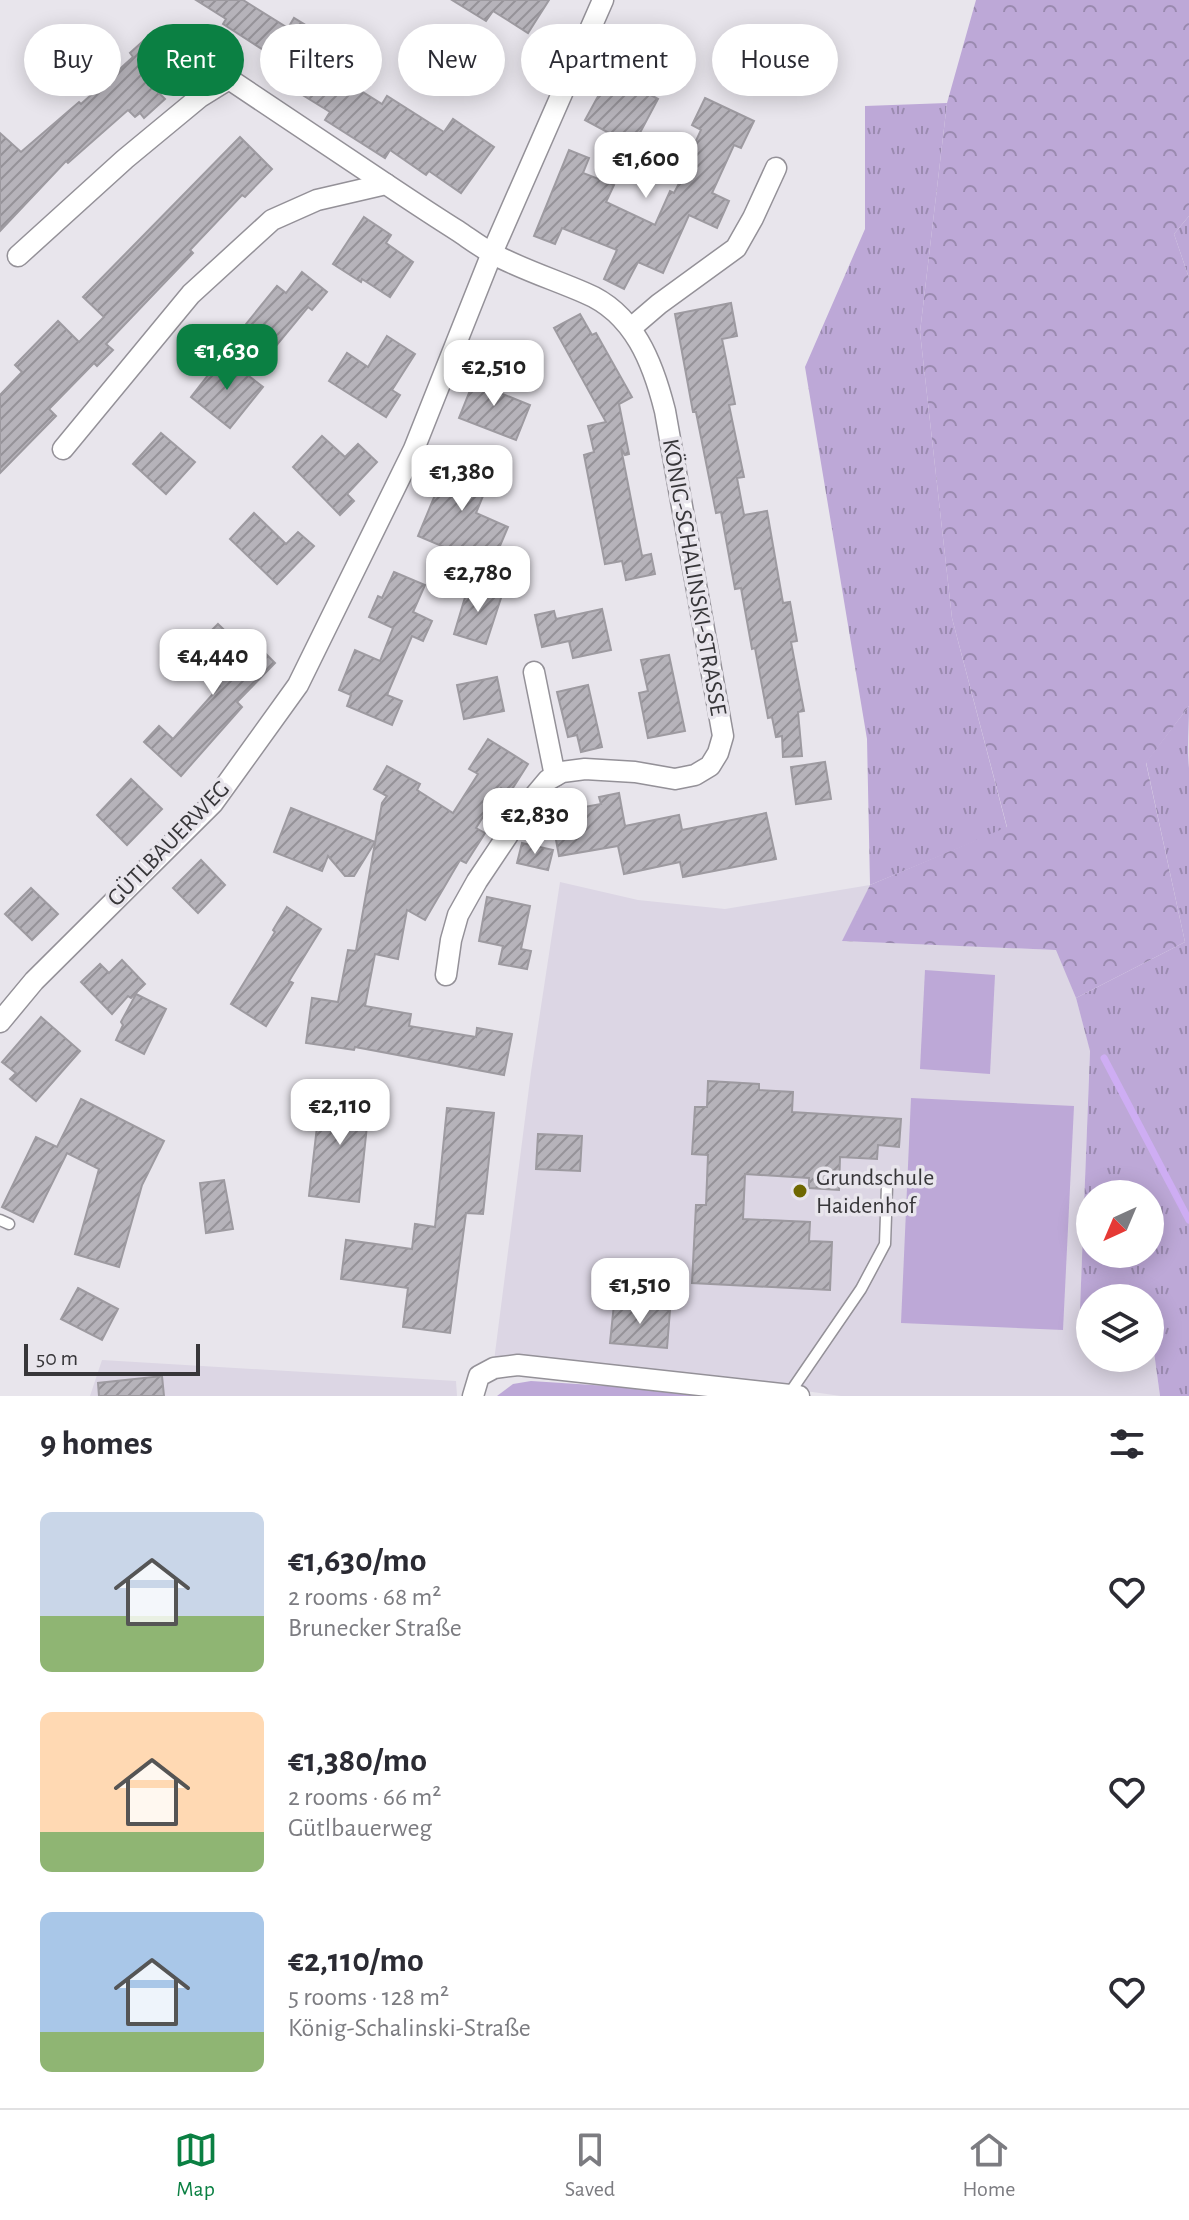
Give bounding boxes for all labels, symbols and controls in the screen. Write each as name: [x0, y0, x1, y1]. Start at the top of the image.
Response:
chip: Buy: [24, 24, 121, 96]
chip: Rent: [137, 24, 244, 96]
chip: Filters: [260, 24, 382, 96]
chip: New: [398, 24, 505, 96]
chip: Apartment: [521, 24, 696, 96]
chip: House: [712, 24, 838, 96]
pin: €1,600: [581, 132, 711, 200]
text: €1,600: [612, 145, 680, 171]
pin: €1,630: [162, 324, 292, 392]
text: €1,630: [195, 337, 259, 363]
pin: €2,510: [429, 340, 559, 408]
text: €2,510: [462, 353, 526, 379]
street label: KÖNIG-SCHALINSKI-STRASSE: [658, 437, 731, 718]
pin: €1,380: [397, 445, 527, 513]
text: €1,380: [429, 458, 495, 484]
pin: €2,780: [413, 546, 543, 614]
text: €2,780: [444, 559, 512, 585]
pin: €4,440: [148, 629, 278, 697]
text: €4,440: [178, 642, 248, 668]
street label: GÜTLBAUERWEG: [102, 776, 234, 911]
pin: €2,830: [470, 788, 600, 856]
text: €2,830: [501, 801, 569, 827]
pin: €2,110: [275, 1079, 405, 1147]
text: €2,110: [309, 1092, 371, 1118]
place label: Grundschule Haidenhof: [816, 1166, 934, 1218]
north arrow: [1076, 1180, 1164, 1268]
map controls: [1076, 1180, 1164, 1372]
marker: Grundschule Haidenhof: [791, 1182, 809, 1200]
pin: €1,510: [575, 1258, 705, 1326]
text: €1,510: [609, 1271, 671, 1297]
button: layers: [1076, 1284, 1164, 1372]
scale bar: [24, 1340, 200, 1376]
text: 50 m: [36, 1347, 78, 1369]
icon: filters: [1105, 1422, 1149, 1466]
text: 9 homes: [40, 1427, 153, 1461]
icon: home: [104, 1544, 200, 1640]
text: €1,630/mo: [288, 1544, 427, 1578]
icon: heart: [1105, 1570, 1149, 1614]
text: 2 rooms · 68 m²: [288, 1584, 441, 1610]
text: Brunecker Straße: [288, 1615, 462, 1641]
icon: home: [104, 1744, 200, 1840]
text: €1,380/mo: [288, 1744, 427, 1778]
icon: heart: [1105, 1770, 1149, 1814]
text: 2 rooms · 66 m²: [288, 1784, 441, 1810]
text: Gütlbauerweg: [288, 1815, 432, 1841]
icon: home: [104, 1944, 200, 2040]
text: €2,110/mo: [288, 1944, 424, 1978]
icon: heart: [1105, 1970, 1149, 2014]
text: 5 rooms · 128 m²: [288, 1984, 449, 2010]
text: König-Schalinski-Straße: [288, 2015, 531, 2041]
tab: Map: [174, 2128, 218, 2202]
tab: Saved: [565, 2128, 615, 2202]
tab: Home: [962, 2128, 1015, 2202]

